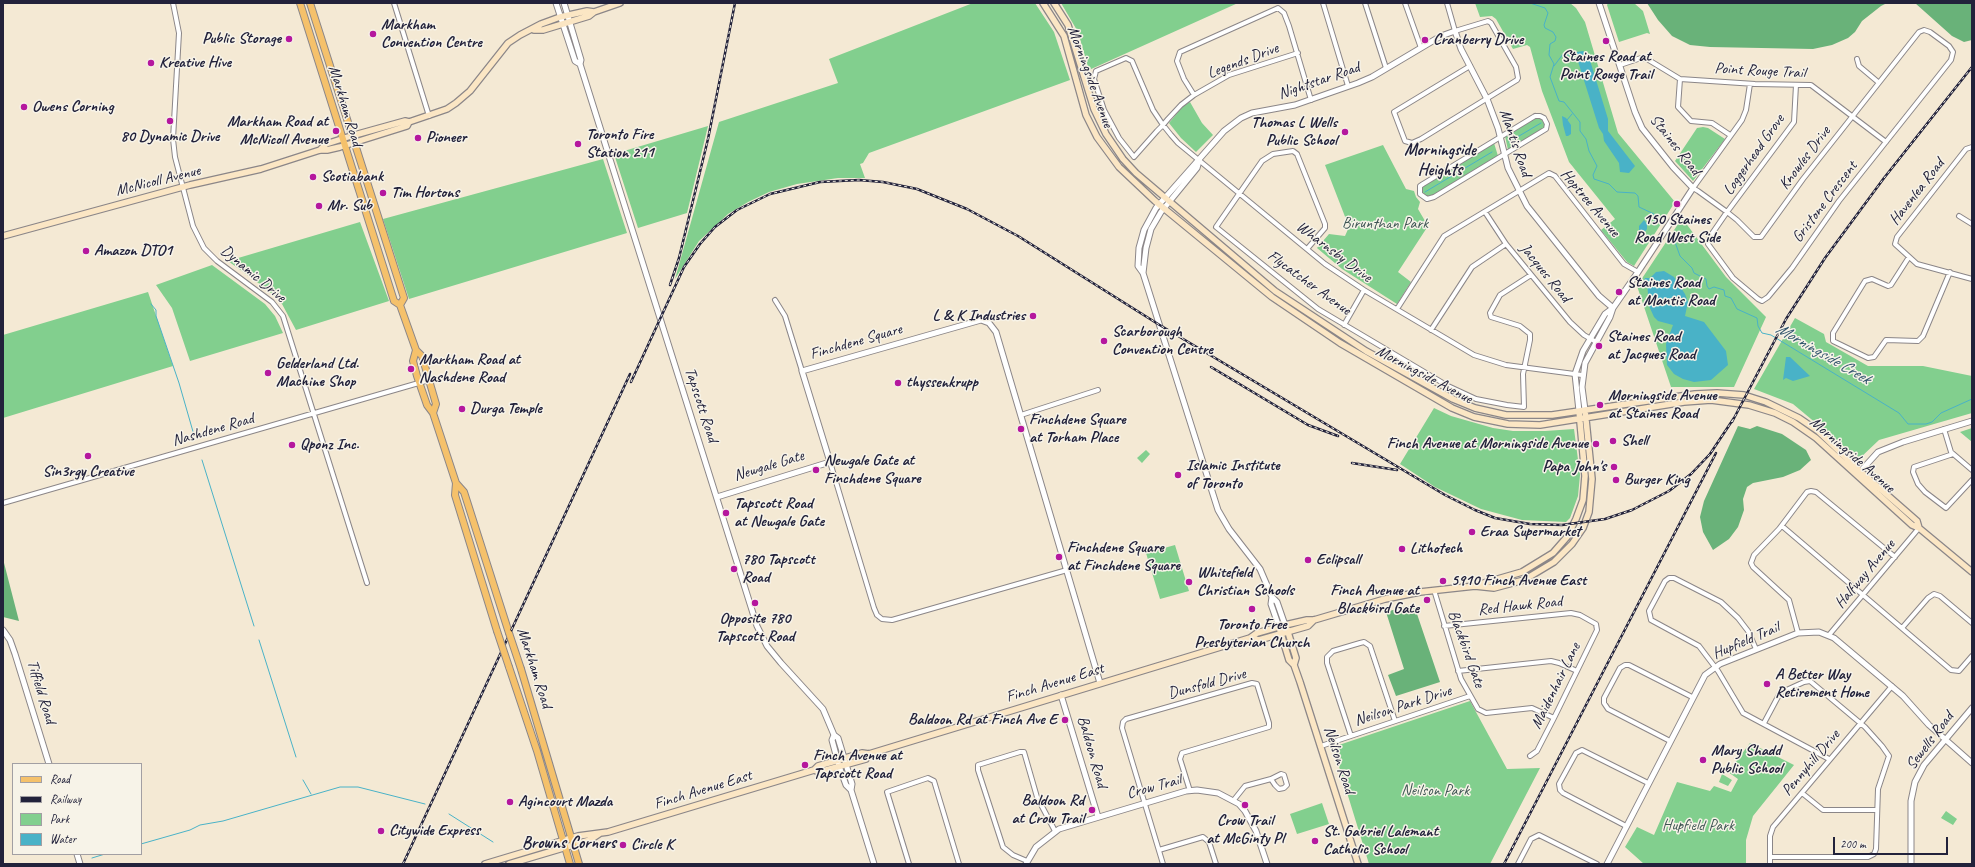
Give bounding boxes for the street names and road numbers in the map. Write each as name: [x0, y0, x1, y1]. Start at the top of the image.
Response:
street label: Morningside Avenue: [1063, 24, 1117, 130]
street label: Legends Drive: [1205, 39, 1281, 83]
street label: Nightstar Road: [1276, 58, 1362, 104]
street label: Point Rouge Trail: [1714, 59, 1806, 83]
street label: Markham Road: [324, 63, 366, 149]
street label: Mantis Road: [1495, 107, 1535, 179]
street label: Staines Road: [1645, 111, 1705, 179]
street label: Loggerhead Grove: [1719, 111, 1789, 199]
street label: Knowles Drive: [1775, 123, 1835, 193]
street label: Havenlea Road: [1885, 155, 1949, 229]
street label: Gristone Crescent: [1788, 158, 1862, 246]
street label: McNicoll Avenue: [114, 161, 202, 201]
street label: Hoptree Avenue: [1556, 165, 1624, 241]
street label: Wharnsby Drive: [1292, 217, 1376, 287]
street label: Jacques Road: [1515, 239, 1575, 307]
street label: Dynamic Drive: [216, 241, 290, 307]
street label: Flycatcher Avenue: [1264, 246, 1354, 320]
street label: Finchdene Square: [808, 320, 904, 364]
street label: Morningside Avenue: [1372, 342, 1476, 408]
street label: Tapscott Road: [680, 365, 722, 445]
street label: Nashdene Road: [170, 409, 256, 451]
street label: Morningside Avenue: [1805, 413, 1899, 497]
street label: Newgale Gate: [732, 446, 806, 486]
street label: Halfway Avenue: [1831, 536, 1899, 612]
street label: Red Hawk Road: [1477, 592, 1563, 620]
street label: Blackbird Gate: [1443, 608, 1489, 690]
street label: Hupfield Trail: [1710, 618, 1782, 664]
street label: Markham Road: [512, 625, 556, 711]
street label: Maidenhair Lane: [1527, 640, 1585, 732]
street label: Tiffield Road: [22, 658, 60, 726]
street label: Finch Avenue East: [1004, 659, 1106, 707]
street label: Dunsfold Drive: [1166, 664, 1248, 704]
street label: Neilson Park Drive: [1352, 681, 1454, 731]
street label: Sewells Road: [1902, 708, 1958, 774]
street label: Baldoon Road: [1073, 714, 1111, 790]
street label: Neilson Road: [1319, 724, 1359, 796]
street label: Pennyhill Drive: [1778, 726, 1844, 800]
street label: Finch Avenue East: [652, 766, 754, 814]
street label: Crow Trail: [1125, 771, 1183, 803]

